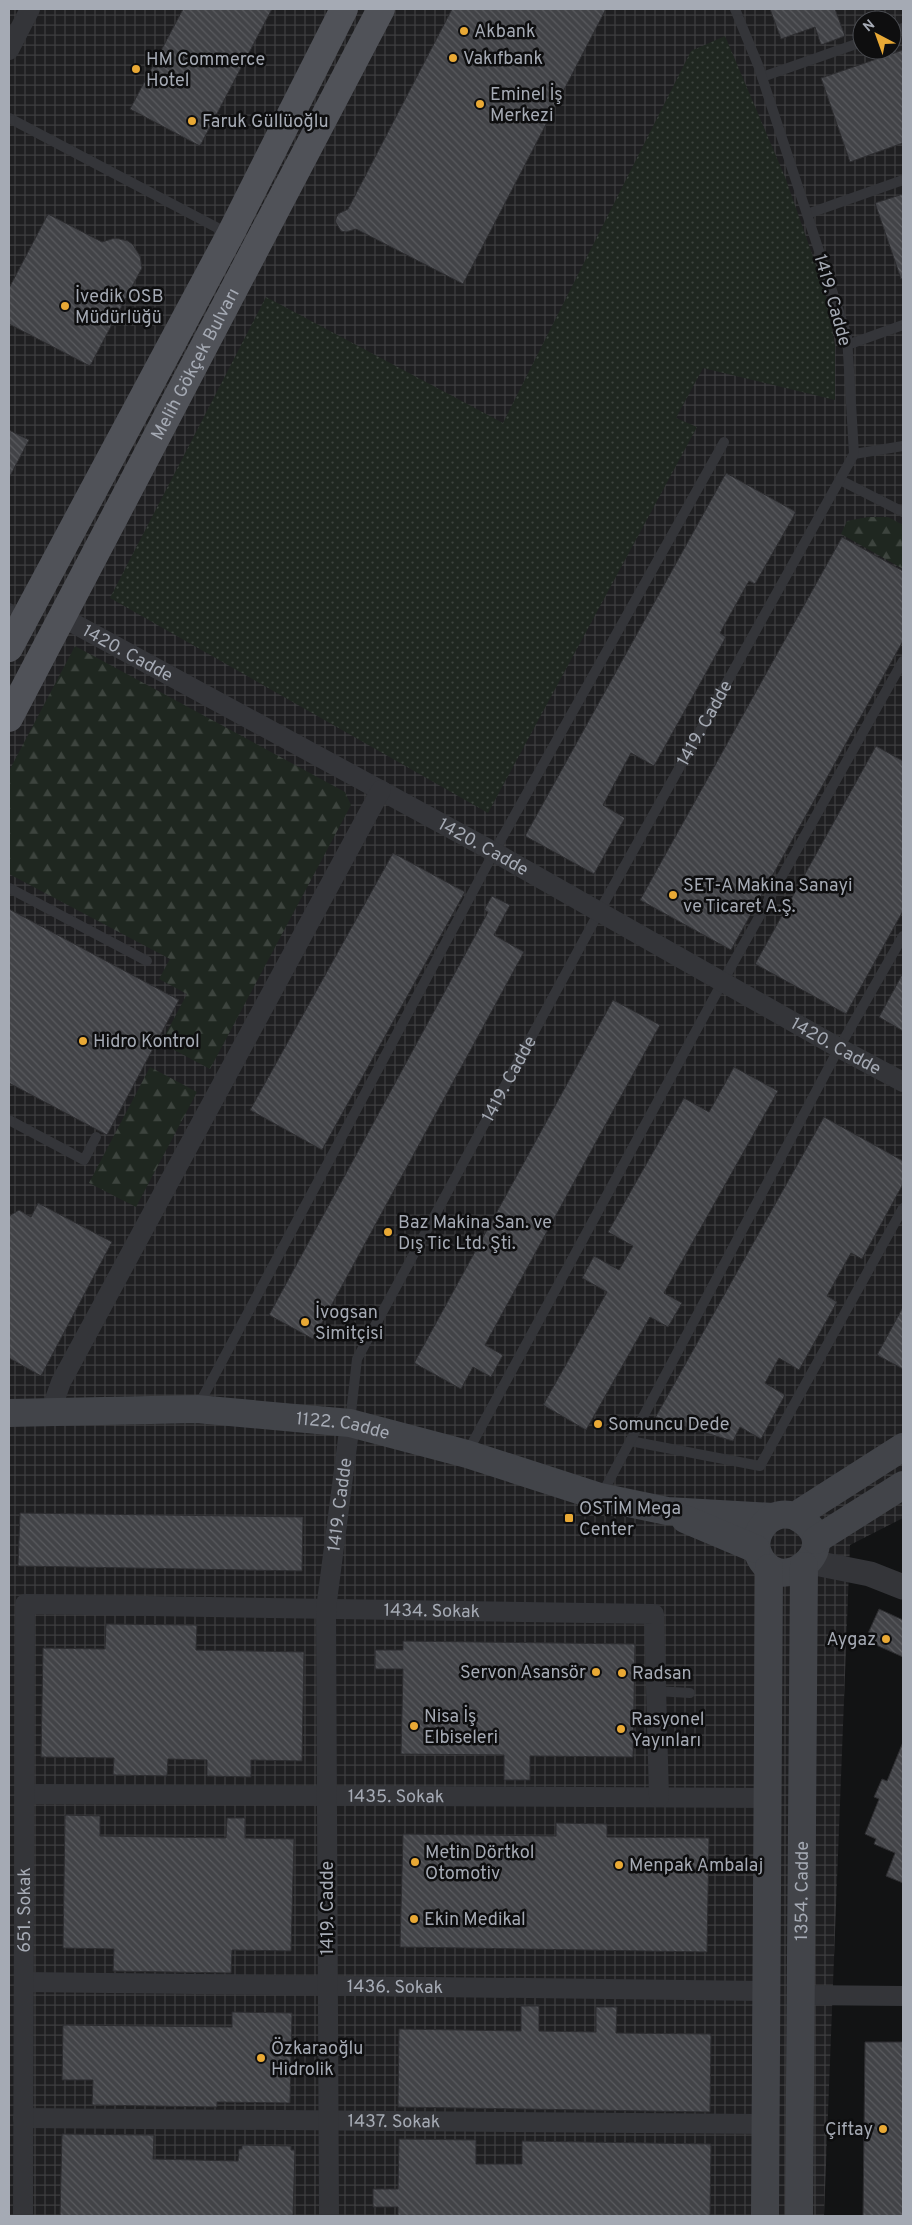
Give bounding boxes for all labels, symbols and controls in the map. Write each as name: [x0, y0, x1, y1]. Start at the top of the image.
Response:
north arrow: [852, 10, 902, 60]
text: N: [860, 17, 879, 36]
place label: Akbank: [474, 21, 536, 44]
marker: Akbank: [458, 25, 470, 37]
place label: Vakıfbank: [463, 48, 543, 71]
place label: HM Commerce Hotel: [146, 49, 265, 93]
marker: Vakıfbank: [447, 52, 459, 64]
marker: HM Commerce Hotel: [130, 63, 142, 75]
place label: Eminel İş Merkezi: [490, 82, 563, 128]
marker: Eminel İş Merkezi: [474, 98, 486, 110]
place label: Faruk Güllüoğlu: [202, 111, 329, 134]
marker: Faruk Güllüoğlu: [186, 115, 198, 127]
street label: 1419. Cadde: [807, 252, 856, 349]
place label: İvedik OSB Müdürlüğü: [75, 284, 163, 330]
street label: Melih Gökçek Bulvarı: [147, 284, 246, 445]
marker: İvedik OSB Müdürlüğü: [59, 300, 71, 312]
street label: 1420. Cadde: [78, 620, 176, 688]
street label: 1419. Cadde: [672, 677, 739, 771]
street label: 1420. Cadde: [434, 814, 532, 882]
place label: SET-A Makina Sanayi ve Ticaret A.Ş.: [683, 875, 852, 919]
marker: SET-A Makina Sanayi ve Ticaret A.Ş.: [667, 889, 679, 901]
street label: 1420. Cadde: [786, 1013, 885, 1081]
place label: Hidro Kontrol: [93, 1031, 200, 1054]
street label: 1419. Cadde: [477, 1032, 543, 1127]
marker: Hidro Kontrol: [77, 1035, 89, 1047]
place label: Baz Makina San. ve Dış Tic Ltd. Şti.: [398, 1212, 552, 1256]
marker: Baz Makina San. ve Dış Tic Ltd. Şti.: [382, 1226, 394, 1238]
place label: İvogsan Simitçisi: [315, 1300, 383, 1346]
marker: İvogsan Simitçisi: [299, 1316, 311, 1328]
street label: 1122. Cadde: [295, 1408, 392, 1446]
place label: Somuncu Dede: [608, 1414, 729, 1437]
marker: Somuncu Dede: [592, 1418, 604, 1430]
street label: 1419. Cadde: [323, 1457, 358, 1553]
place label: OSTİM Mega Center: [579, 1496, 681, 1542]
marker: OSTİM Mega Center: [563, 1512, 575, 1524]
street label: 1434. Sokak: [383, 1600, 480, 1624]
place label: Aygaz: [826, 1629, 876, 1652]
marker: Aygaz: [880, 1633, 892, 1645]
place label: Servon Asansör: [460, 1662, 586, 1685]
place label: Radsan: [632, 1663, 692, 1686]
marker: Servon Asansör: [590, 1666, 602, 1678]
marker: Radsan: [616, 1667, 628, 1679]
place label: Nisa İş Elbiseleri: [424, 1704, 498, 1750]
place label: Rasyonel Yayınları: [631, 1709, 705, 1753]
marker: Nisa İş Elbiseleri: [408, 1720, 420, 1732]
marker: Rasyonel Yayınları: [615, 1723, 627, 1735]
street label: 1435. Sokak: [348, 1786, 444, 1809]
street label: 1354. Cadde: [791, 1841, 815, 1941]
place label: Metin Dörtkol Otomotiv: [425, 1842, 535, 1886]
place label: Menpak Ambalaj: [629, 1855, 763, 1878]
marker: Metin Dörtkol Otomotiv: [409, 1856, 421, 1868]
marker: Menpak Ambalaj: [613, 1859, 625, 1871]
street label: 1419. Cadde: [317, 1861, 340, 1955]
street label: 651. Sokak: [14, 1867, 37, 1953]
place label: Ekin Medikal: [424, 1909, 526, 1932]
marker: Ekin Medikal: [408, 1913, 420, 1925]
street label: 1436. Sokak: [347, 1976, 443, 2000]
place label: Özkaraoğlu Hidrolik: [271, 2036, 363, 2082]
marker: Özkaraoğlu Hidrolik: [255, 2052, 267, 2064]
street label: 1437. Sokak: [348, 2111, 440, 2134]
place label: Çiftay: [825, 2119, 873, 2142]
marker: Çiftay: [877, 2123, 889, 2135]

